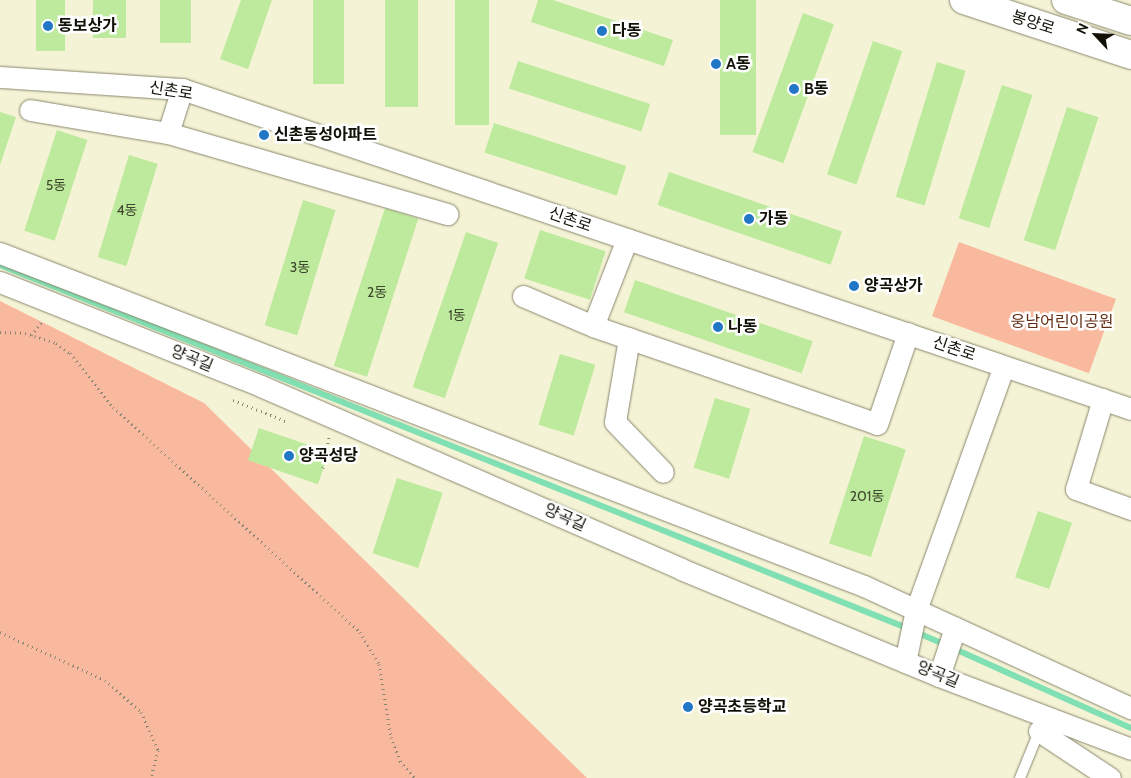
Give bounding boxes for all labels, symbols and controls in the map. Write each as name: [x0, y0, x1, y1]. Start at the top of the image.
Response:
street label: 봉양로: [1009, 7, 1057, 39]
north arrow: [1071, 10, 1121, 60]
place label: 동보상가: [58, 16, 117, 36]
marker: 동보상가: [42, 20, 54, 32]
text: N: [1072, 20, 1093, 37]
place label: 다동: [612, 21, 641, 41]
marker: 다동: [596, 25, 608, 37]
place label: A동: [726, 54, 751, 74]
marker: A동: [710, 58, 722, 70]
street label: 신촌로: [148, 78, 194, 104]
place label: B동: [804, 79, 829, 99]
marker: B동: [788, 83, 800, 95]
place label: 신촌동성아파트: [274, 125, 377, 145]
marker: 신촌동성아파트: [258, 129, 270, 141]
house number: 5동: [46, 177, 66, 193]
house number: 4동: [117, 202, 137, 218]
street label: 신촌로: [546, 204, 594, 236]
place label: 가동: [759, 209, 788, 229]
marker: 가동: [743, 213, 755, 225]
house number: 3동: [290, 259, 310, 275]
place label: 양곡상가: [864, 276, 923, 296]
marker: 양곡상가: [848, 280, 860, 292]
house number: 2동: [367, 284, 387, 300]
house number: 1동: [448, 307, 466, 323]
park label: 웅남어린이공원: [1010, 312, 1114, 332]
place label: 나동: [728, 317, 757, 337]
marker: 나동: [712, 321, 724, 333]
street label: 신촌로: [930, 333, 978, 365]
street label: 양곡길: [168, 342, 216, 376]
place label: 양곡성당: [299, 446, 358, 466]
marker: 양곡성당: [283, 450, 295, 462]
house number: 201동: [850, 488, 884, 504]
street label: 양곡길: [541, 500, 589, 536]
street label: 양곡길: [914, 658, 962, 692]
place label: 양곡초등학교: [698, 697, 786, 717]
marker: 양곡초등학교: [682, 701, 694, 713]

